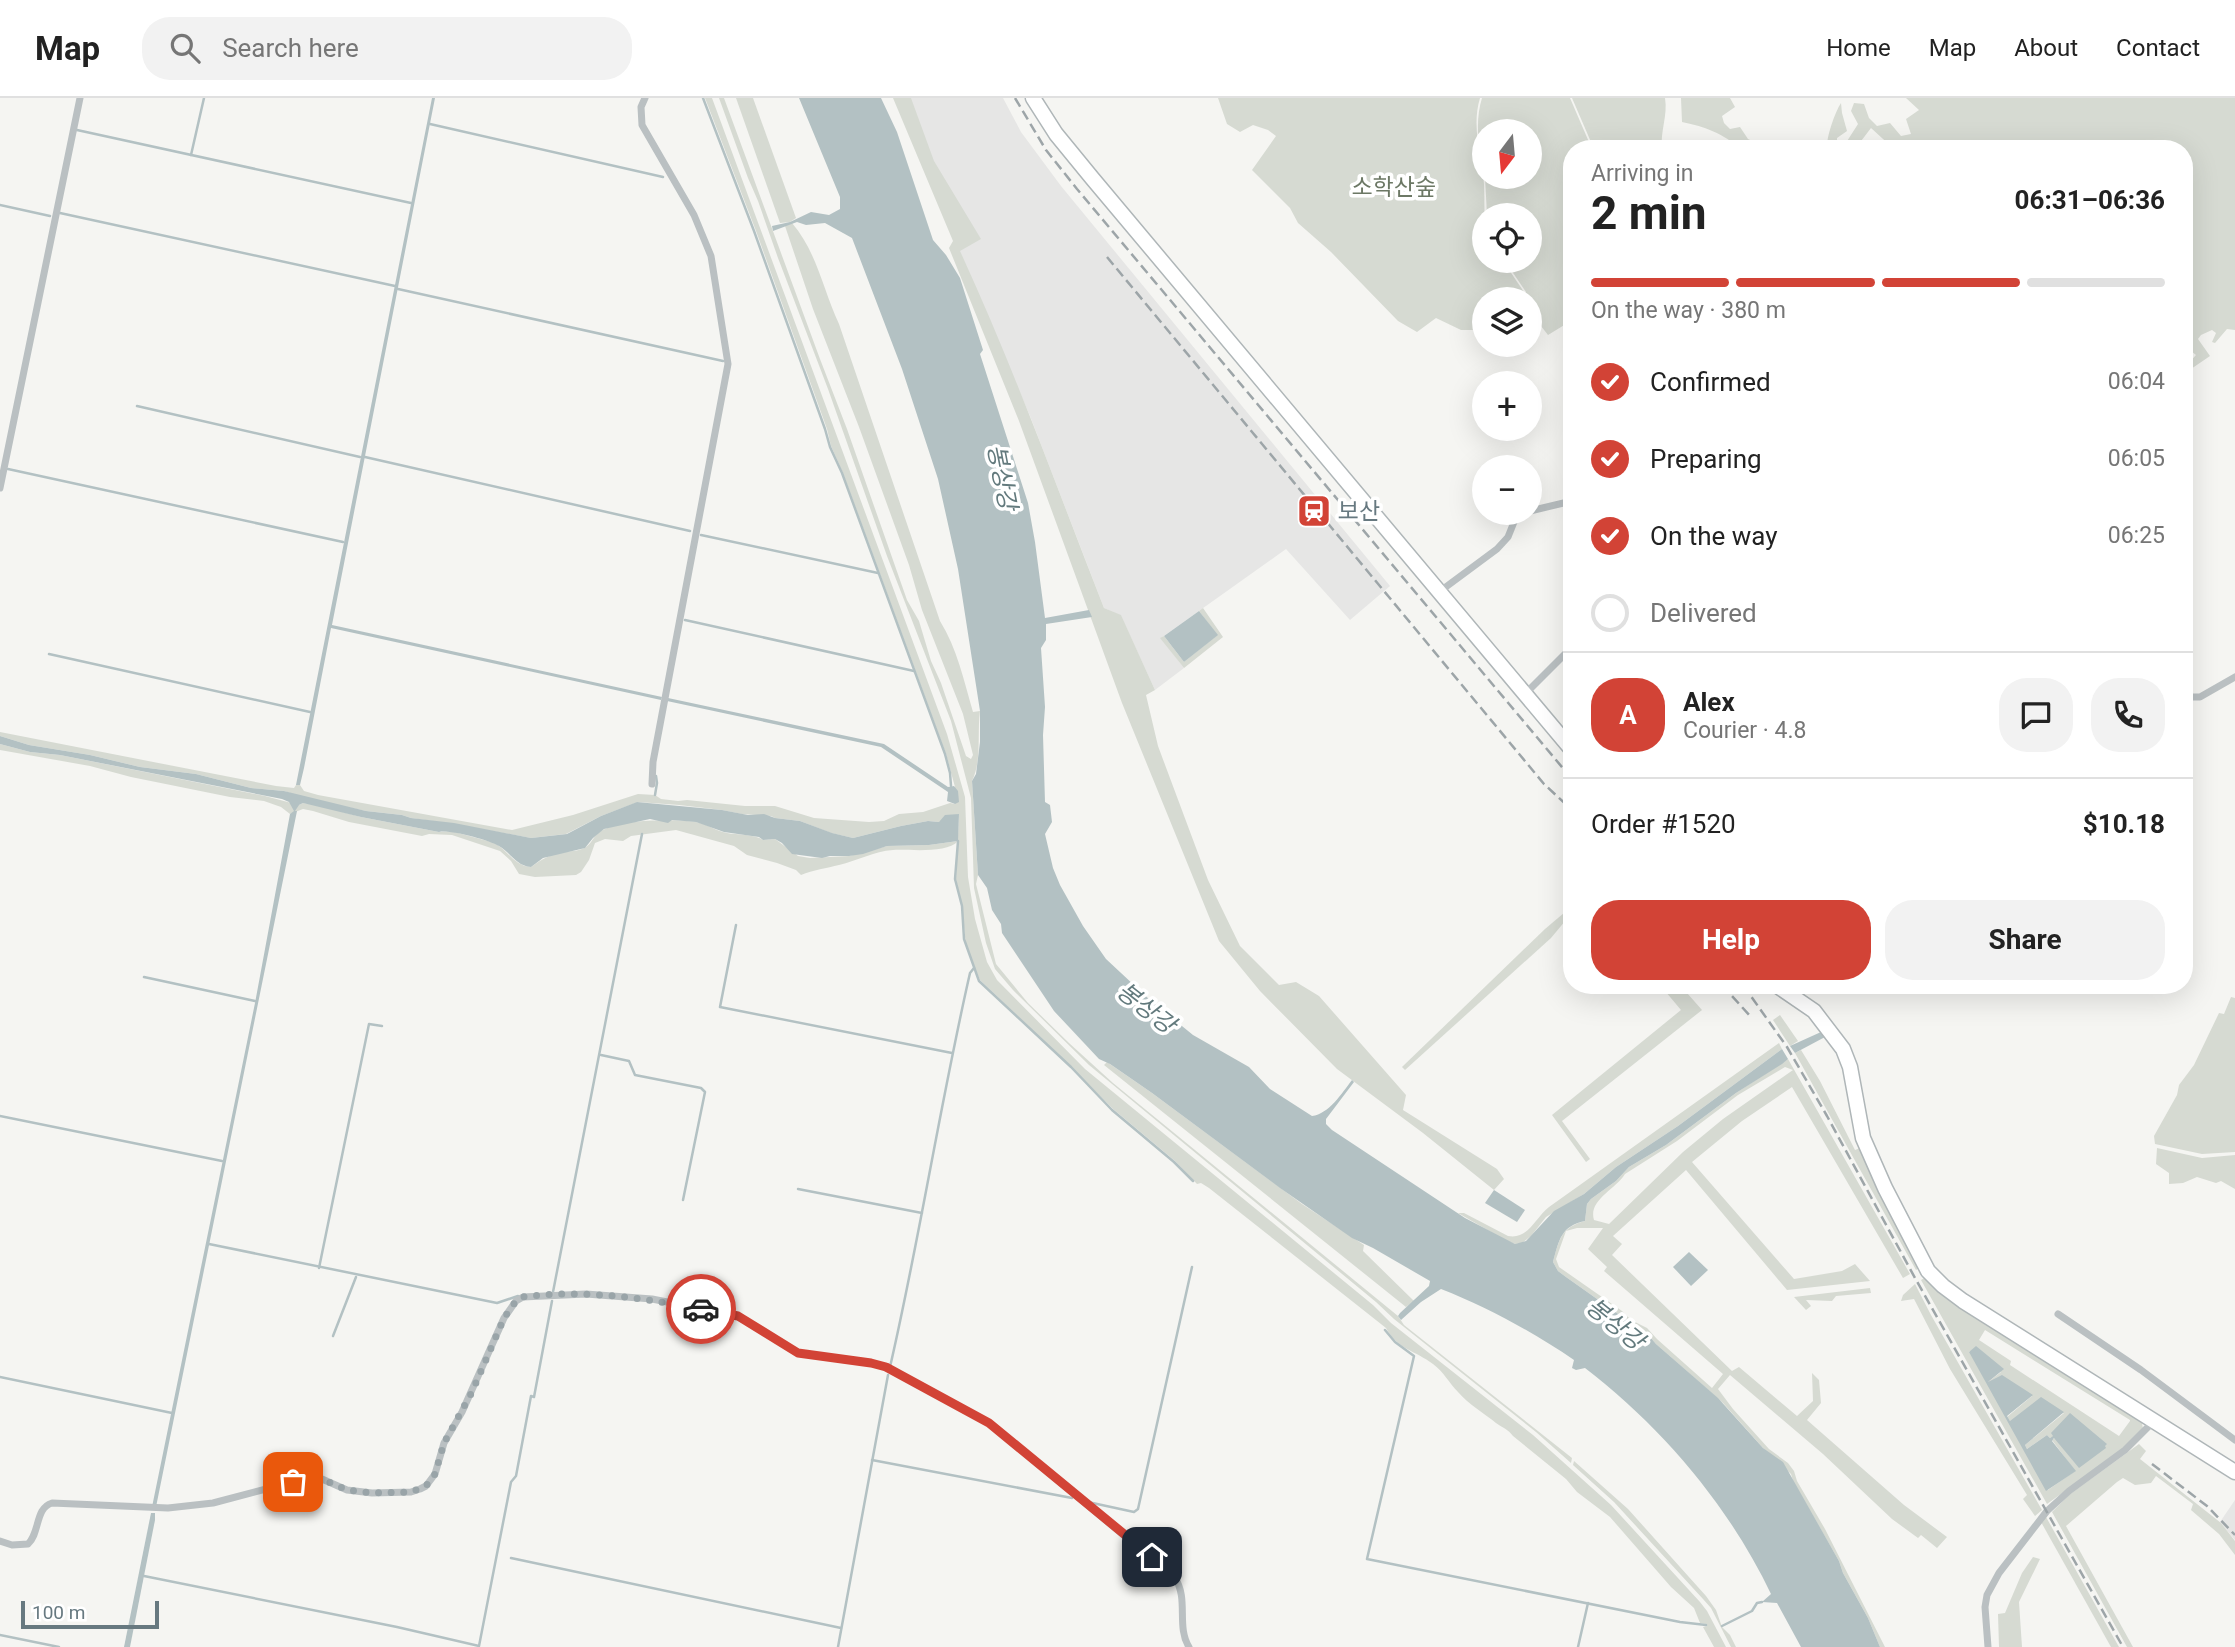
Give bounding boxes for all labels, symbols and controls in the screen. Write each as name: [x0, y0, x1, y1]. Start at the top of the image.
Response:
search box: [142, 17, 632, 80]
text: Map: [35, 29, 100, 68]
icon: search: [166, 29, 204, 67]
text: Search here: [222, 33, 359, 63]
text: Home: [1826, 34, 1891, 62]
text: Map: [1929, 34, 1976, 62]
text: About: [2014, 34, 2078, 62]
text: Contact: [2116, 34, 2200, 62]
north arrow: [1472, 119, 1542, 189]
map controls: [1472, 119, 1542, 525]
text: Arriving in: [1591, 160, 1694, 187]
park label: 소학산숲: [1352, 174, 1436, 201]
text: 06:31–06:36: [2015, 185, 2165, 215]
text: 2 min: [1591, 186, 1707, 240]
button: locate: [1472, 203, 1542, 273]
button: layers: [1472, 287, 1542, 357]
text: On the way · 380 m: [1591, 297, 1786, 324]
icon: check: [1591, 363, 1629, 401]
text: Confirmed: [1650, 367, 1771, 397]
text: 06:04: [2108, 368, 2165, 395]
button: +: [1472, 371, 1542, 441]
icon: check: [1591, 440, 1629, 478]
water label: 봉상강: [982, 442, 1023, 515]
text: Preparing: [1650, 444, 1762, 474]
text: 06:05: [2108, 445, 2165, 472]
button: −: [1472, 455, 1542, 525]
station icon: 보산: [1295, 492, 1333, 530]
place label: 보산: [1338, 498, 1380, 525]
icon: check: [1591, 517, 1629, 555]
text: On the way: [1650, 521, 1778, 551]
text: 06:25: [2108, 522, 2165, 549]
text: Delivered: [1650, 598, 1757, 628]
button: chat: [1999, 678, 2073, 752]
button: phone: [2091, 678, 2165, 752]
text: Alex: [1683, 687, 1735, 717]
text: A: [1619, 700, 1637, 730]
text: Courier · 4.8: [1683, 717, 1806, 744]
text: Order #1520: [1591, 809, 1736, 839]
text: $10.18: [2083, 809, 2165, 839]
button: Help: [1591, 900, 1871, 980]
button: Share: [1885, 900, 2165, 980]
water label: 봉상강: [1111, 977, 1183, 1041]
courier: [666, 1274, 736, 1344]
icon: car: [682, 1290, 720, 1328]
water label: 봉상강: [1580, 1292, 1652, 1358]
pin: [263, 1452, 323, 1512]
icon: bag: [274, 1463, 312, 1501]
pin: [1122, 1527, 1182, 1587]
icon: home: [1133, 1538, 1171, 1576]
scale bar: [21, 1598, 159, 1630]
text: 100 m: [32, 1601, 85, 1624]

